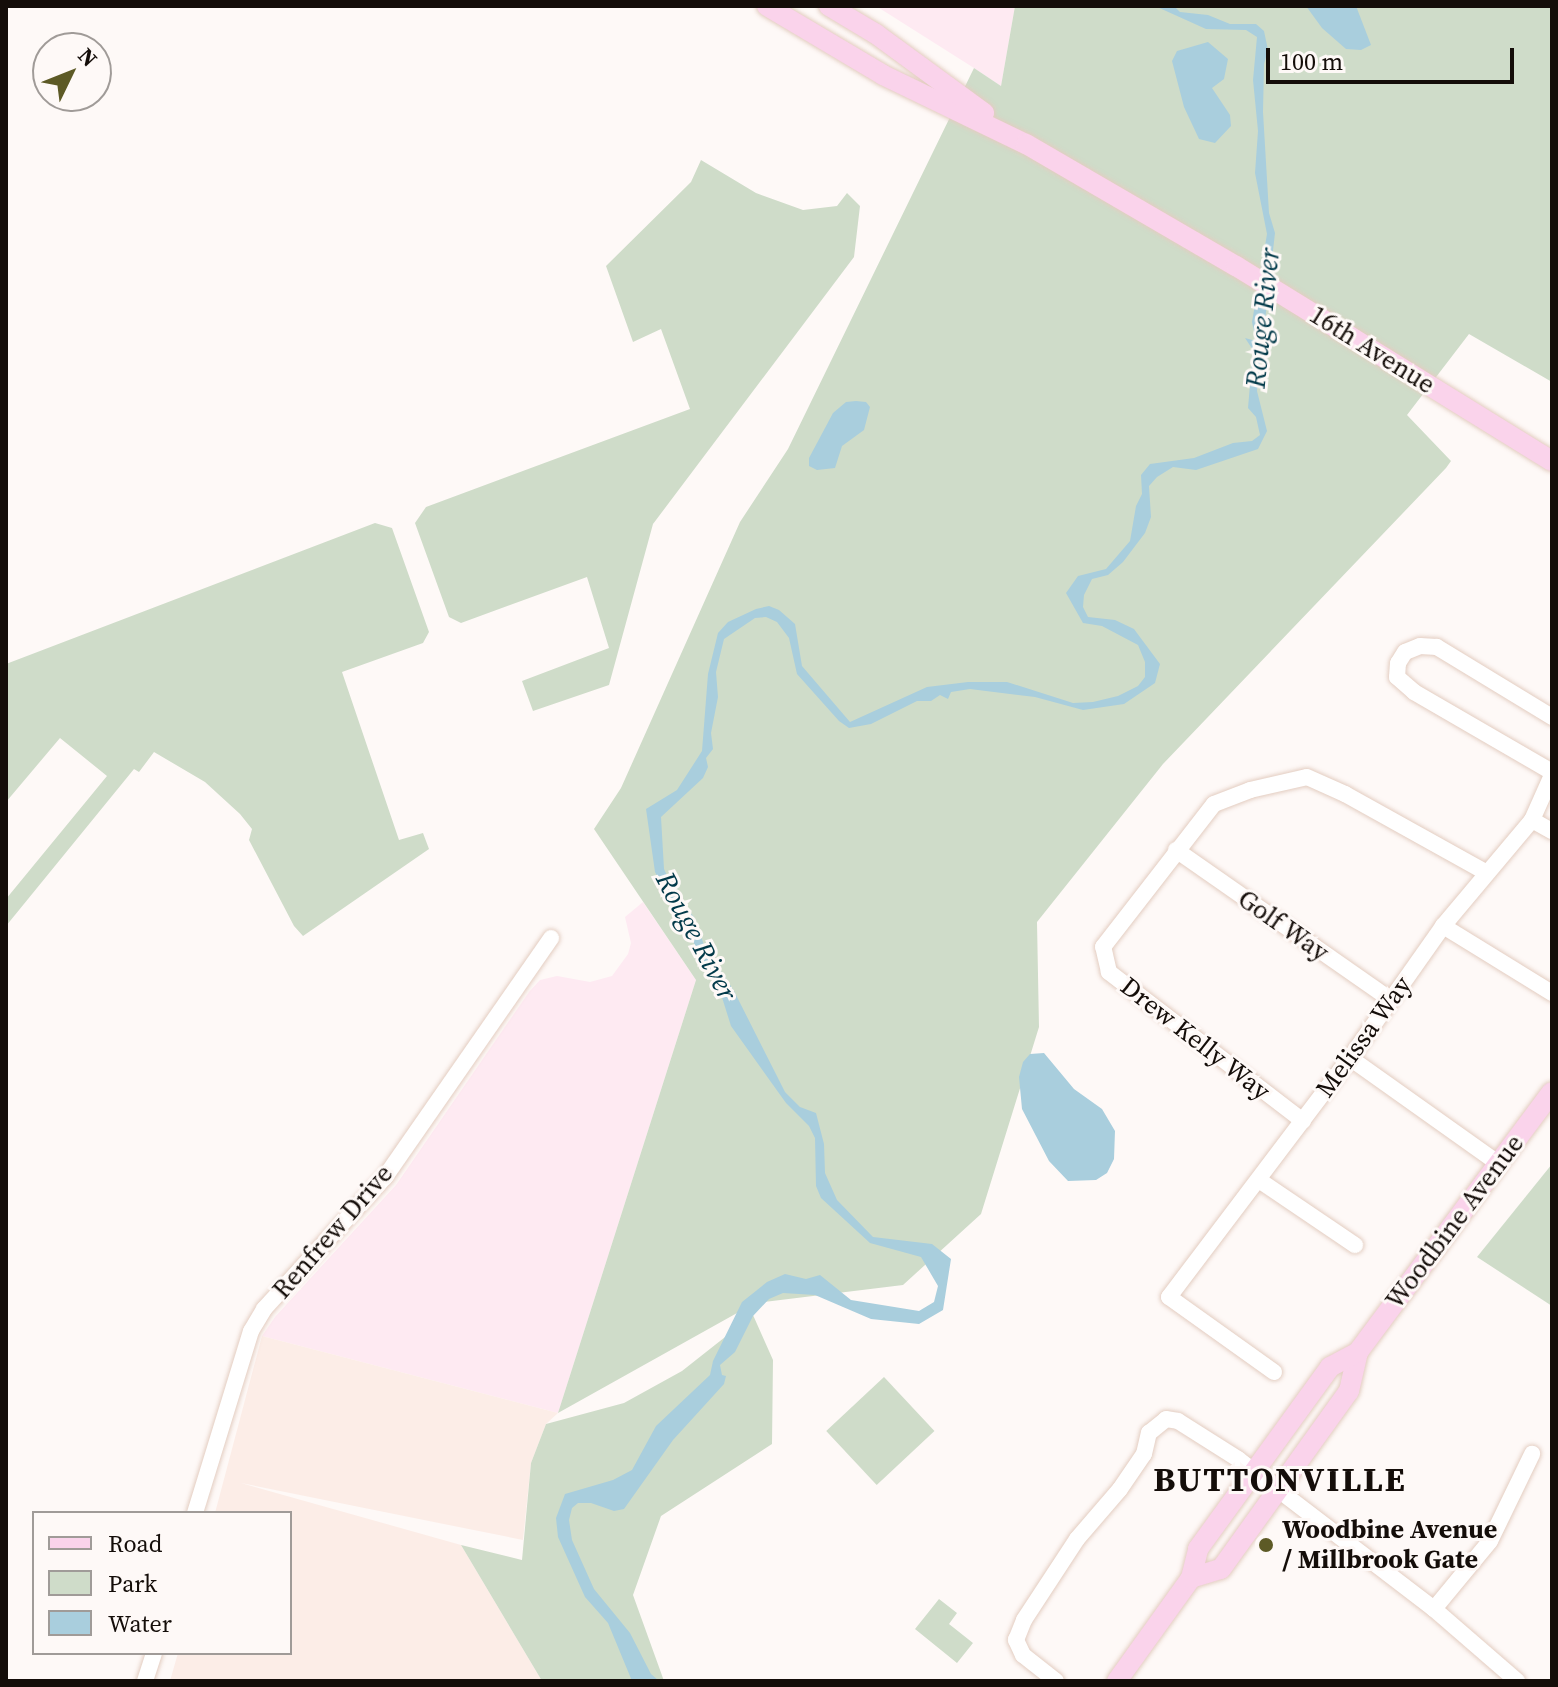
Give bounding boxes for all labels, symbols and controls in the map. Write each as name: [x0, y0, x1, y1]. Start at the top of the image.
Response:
north arrow: [32, 32, 112, 112]
scale bar: [1270, 32, 1518, 82]
text: N: [72, 41, 105, 73]
text: 100 m: [1280, 45, 1343, 78]
water label: Rouge River: [1238, 246, 1286, 390]
street label: 16th Avenue: [1304, 299, 1440, 401]
water label: Rouge River: [649, 866, 745, 1006]
street label: Golf Way: [1231, 883, 1335, 969]
street label: Melissa Way: [1309, 970, 1419, 1104]
street label: Drew Kelly Way: [1114, 971, 1276, 1107]
street label: Woodbine Avenue: [1379, 1129, 1531, 1315]
street label: Renfrew Drive: [266, 1159, 400, 1305]
district label: BUTTONVILLE: [1153, 1460, 1407, 1500]
legend: [32, 1511, 292, 1655]
place label: Woodbine Avenue / Millbrook Gate: [1282, 1514, 1497, 1576]
text: Road: [108, 1527, 162, 1560]
marker: Woodbine Avenue / Millbrook Gate: [1257, 1536, 1275, 1554]
text: Park: [108, 1567, 157, 1600]
text: Water: [108, 1607, 172, 1640]

